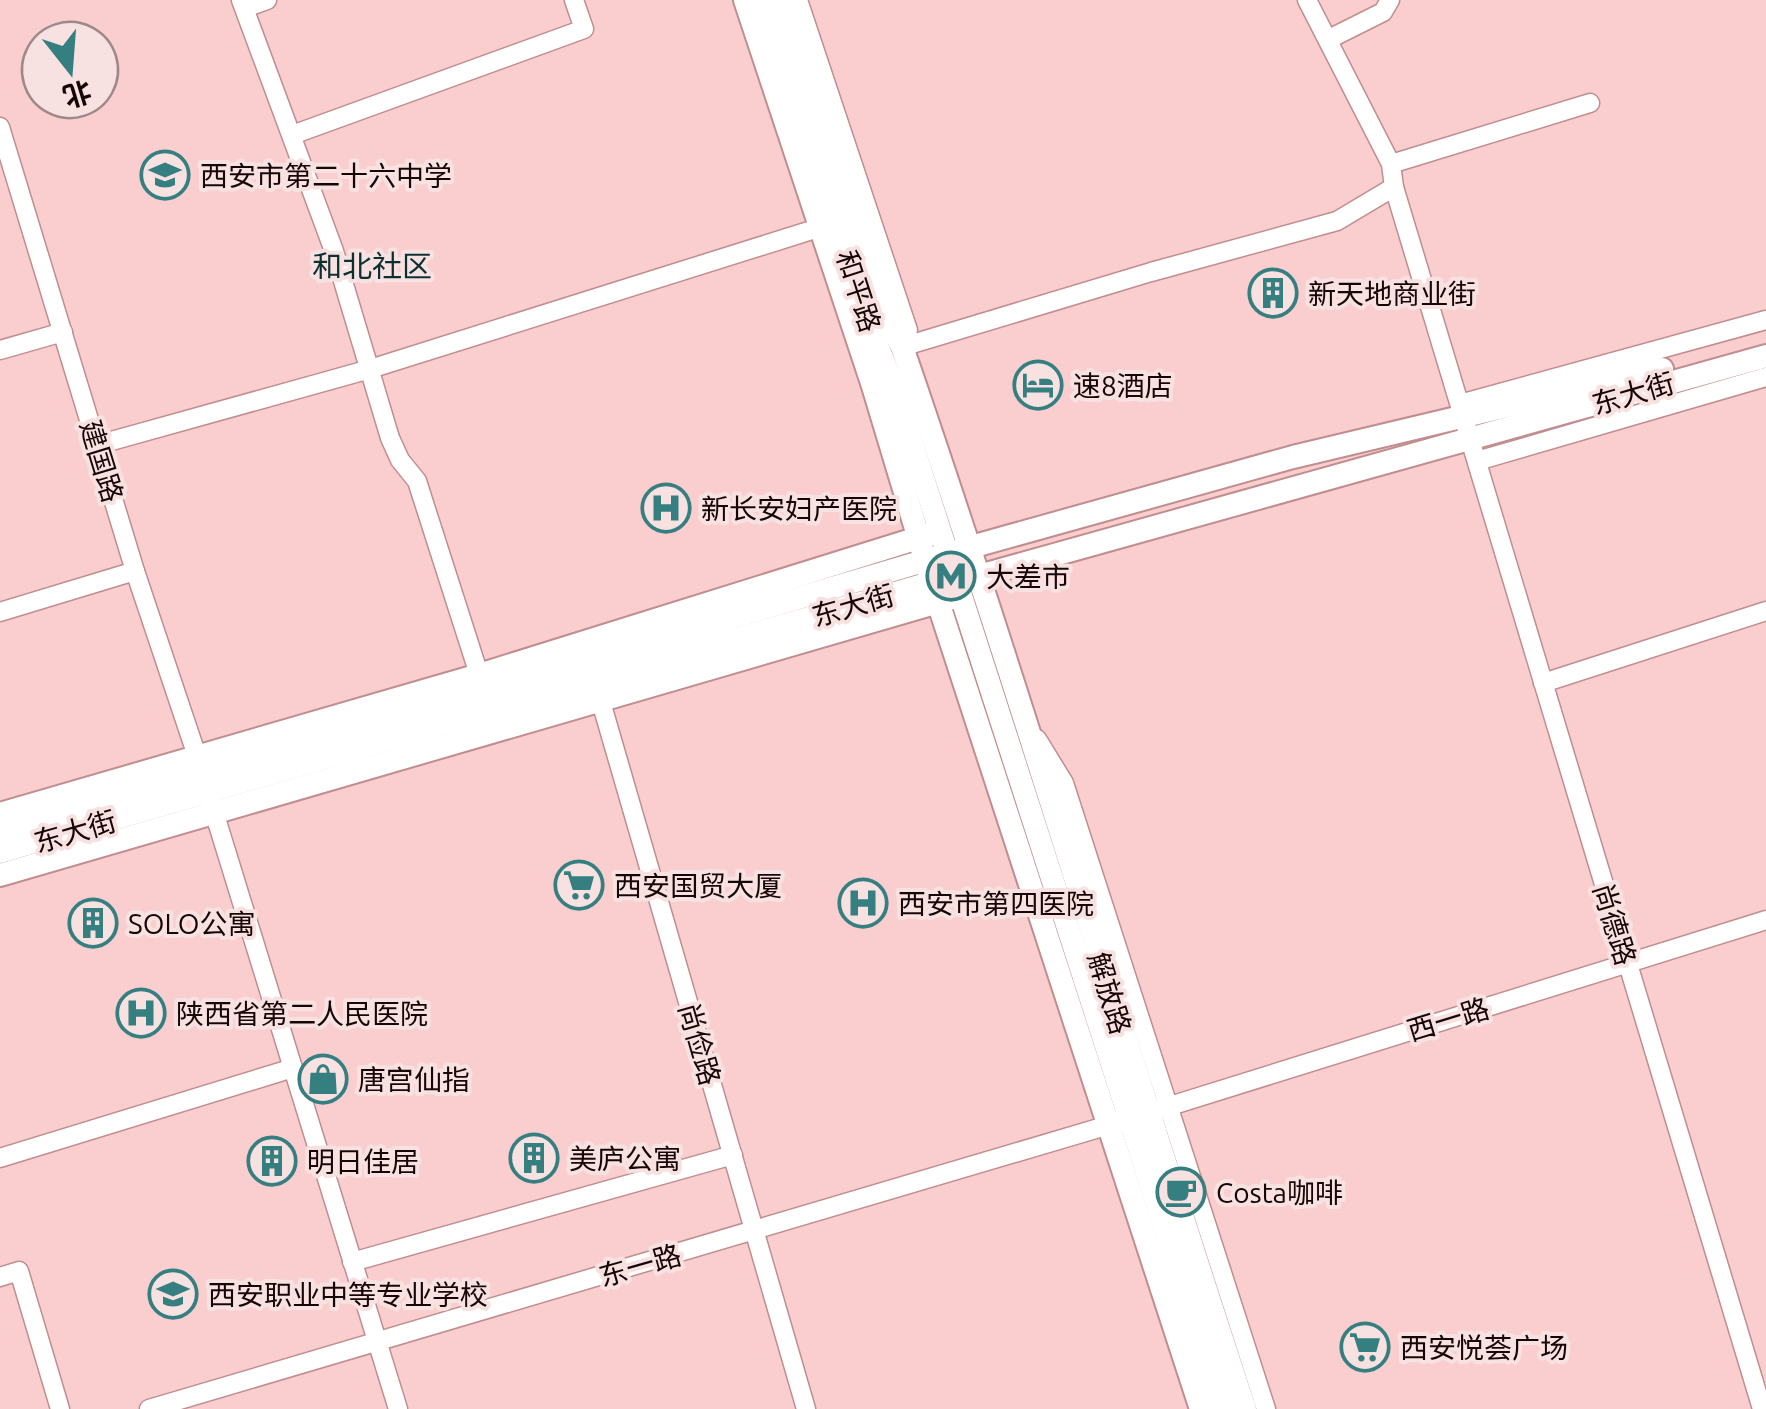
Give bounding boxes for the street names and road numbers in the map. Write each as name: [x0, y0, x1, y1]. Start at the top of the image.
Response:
street label: 和平路: [831, 246, 887, 336]
street label: 东大街: [1588, 367, 1678, 419]
street label: 建国路: [75, 416, 129, 506]
street label: 东大街: [808, 579, 898, 631]
street label: 东大街: [30, 805, 120, 857]
street label: 尚德路: [1588, 879, 1642, 969]
street label: 解放路: [1083, 948, 1137, 1038]
street label: 西一路: [1403, 992, 1493, 1046]
street label: 尚俭路: [674, 999, 726, 1089]
street label: 东一路: [595, 1239, 685, 1291]

